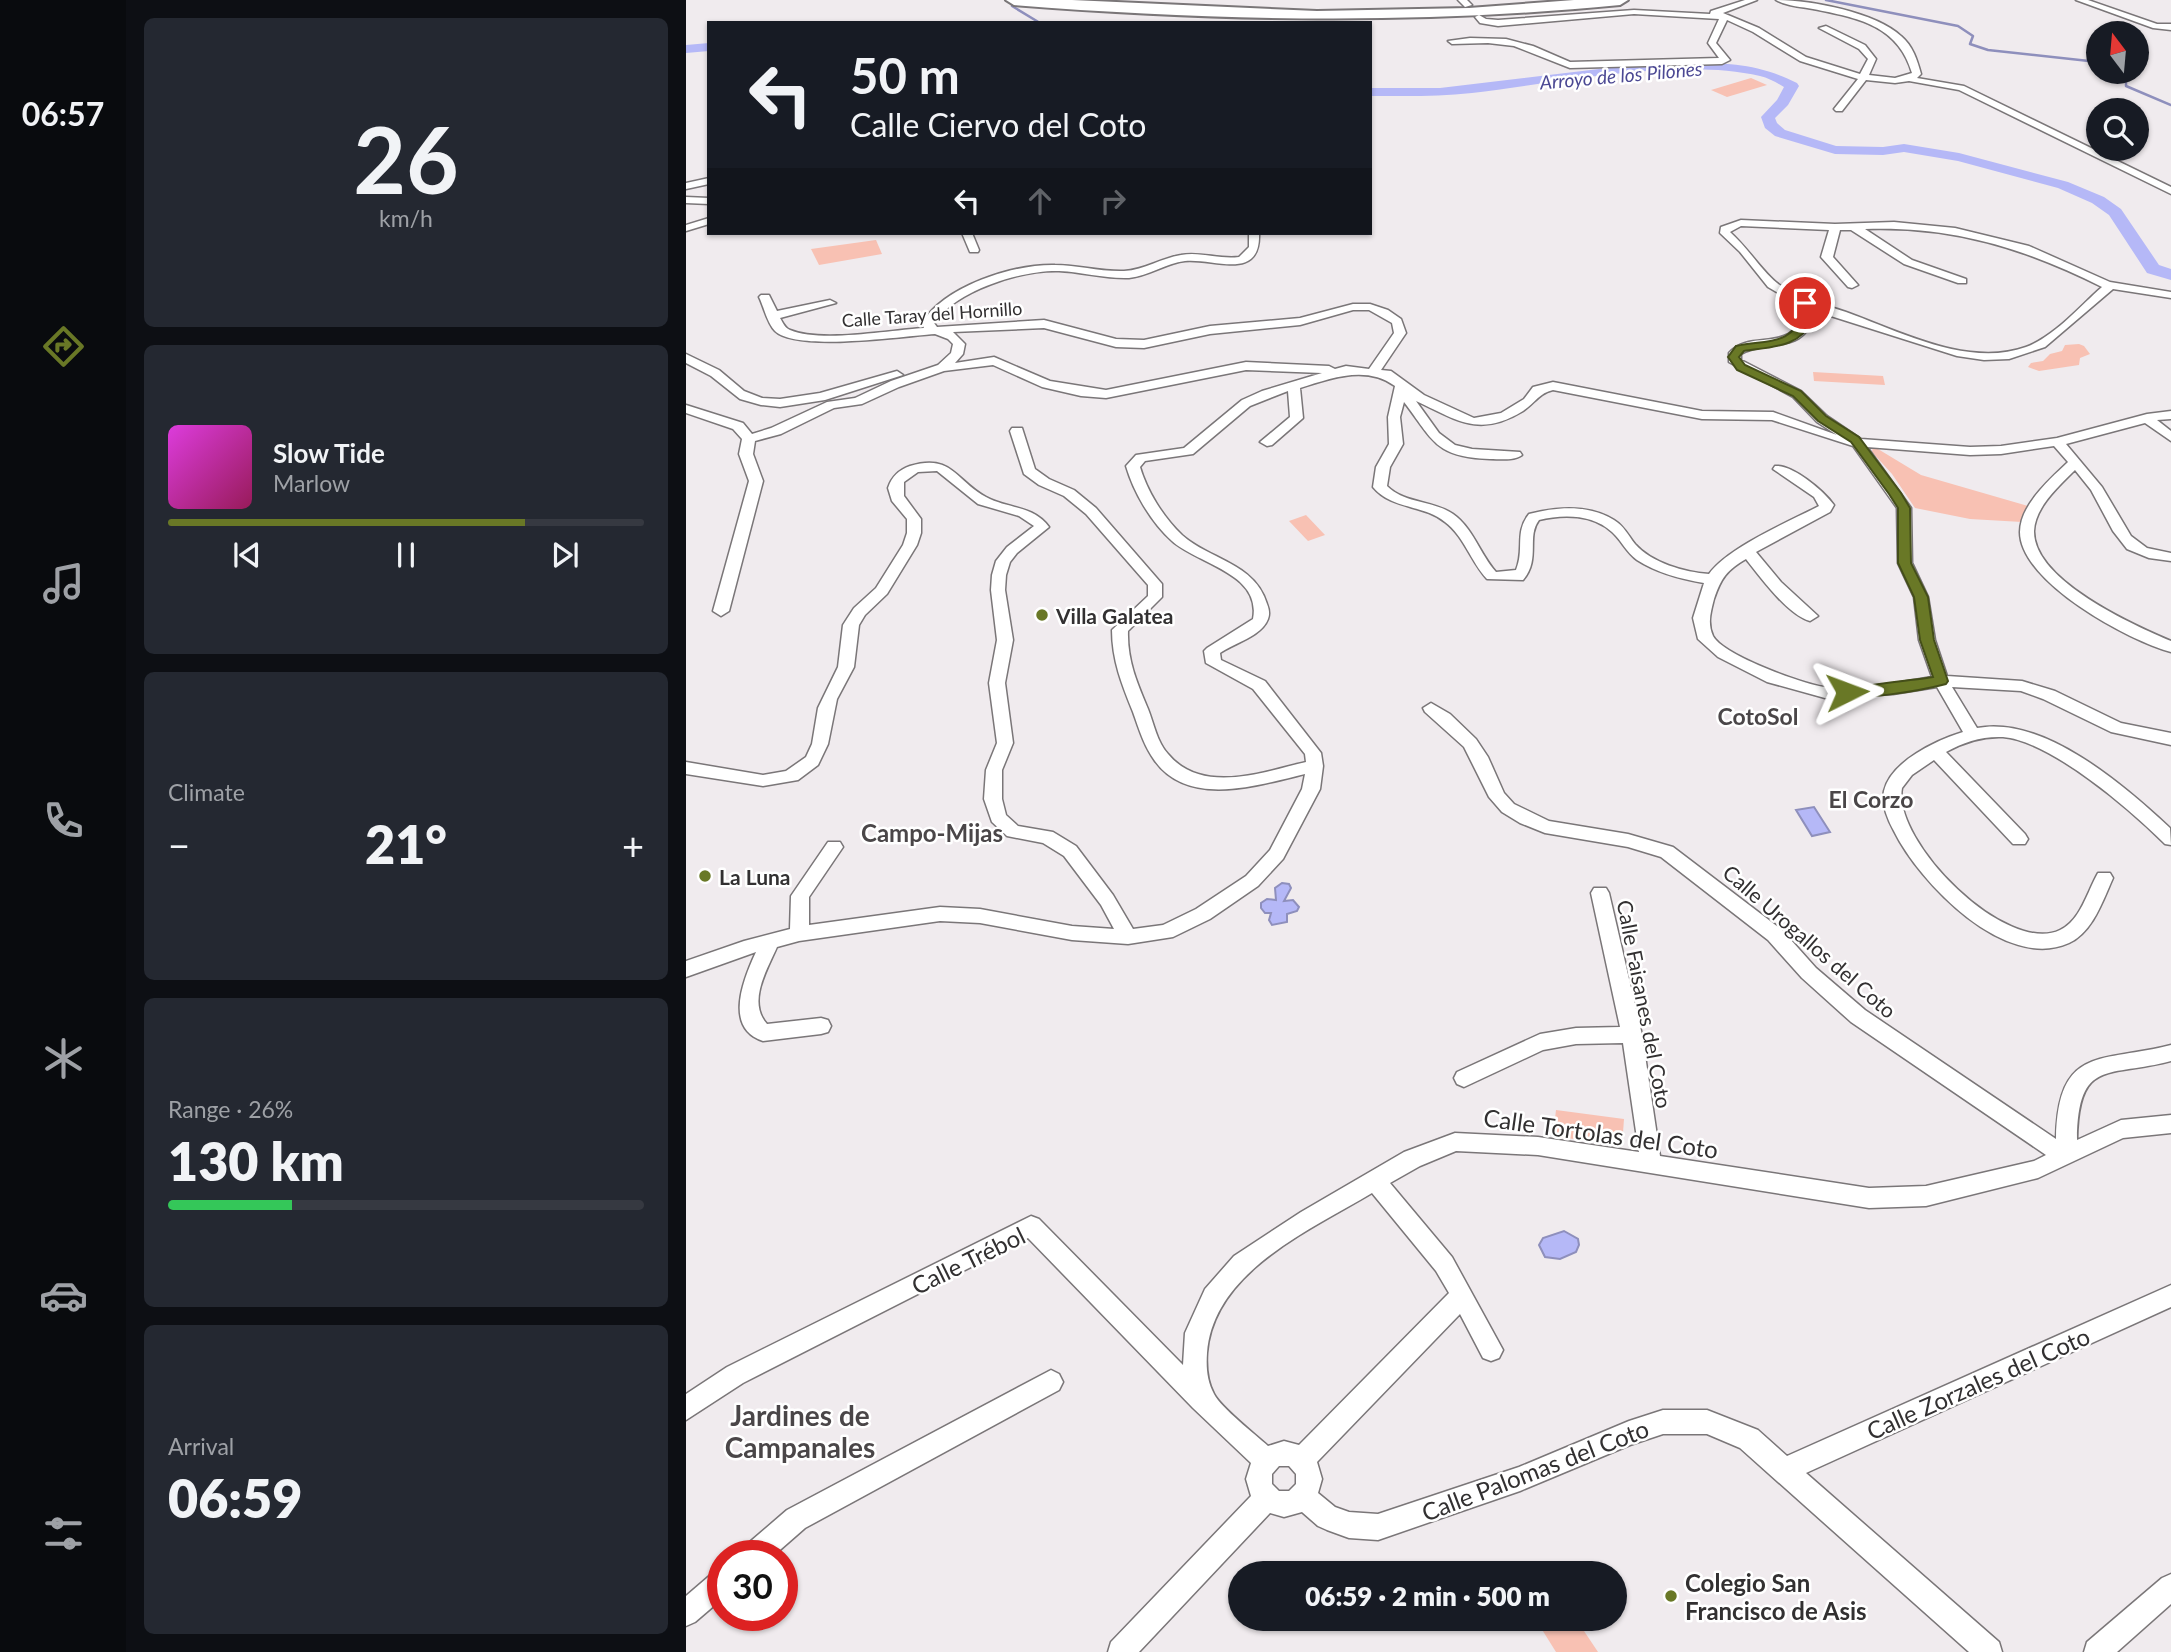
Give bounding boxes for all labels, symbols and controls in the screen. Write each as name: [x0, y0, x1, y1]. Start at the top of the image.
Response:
north arrow: [2086, 21, 2149, 84]
map controls: [2086, 21, 2149, 161]
text: 50 m: [850, 46, 960, 104]
icon: left: [735, 49, 826, 140]
water label: Arroyo de los Pilones: [1538, 56, 1704, 94]
text: 06:57: [22, 94, 104, 133]
button: search: [2086, 98, 2149, 161]
text: 26: [353, 104, 459, 213]
text: Calle Ciervo del Coto: [850, 105, 1146, 144]
icon: left: [948, 182, 986, 220]
icon: ahead: [1021, 182, 1059, 220]
icon: right: [1094, 182, 1132, 220]
text: km/h: [379, 204, 433, 232]
pin: [1775, 273, 1835, 333]
icon: arrive: [1786, 284, 1824, 322]
street label: Calle Taray del Hornillo: [841, 297, 1023, 331]
icon: directions: [39, 322, 88, 371]
text: Slow Tide: [273, 437, 385, 469]
text: Marlow: [273, 469, 350, 497]
icon: previous: [228, 536, 266, 574]
icon: pause: [387, 536, 425, 574]
icon: next: [546, 536, 584, 574]
icon: music: [39, 559, 88, 608]
place label: Villa Galatea: [1055, 603, 1173, 628]
marker: Villa Galatea: [1034, 607, 1050, 623]
position arrow: [1810, 655, 1884, 729]
district label: CotoSol: [1718, 702, 1798, 730]
text: Climate: [168, 778, 245, 806]
district label: El Corzo: [1829, 785, 1913, 813]
icon: phone: [39, 796, 88, 845]
text: 21°: [365, 813, 447, 875]
district label: Campo-Mijas: [861, 818, 1003, 847]
text: −: [168, 822, 190, 868]
text: +: [622, 822, 644, 868]
street label: Calle Urogallos del Coto: [1718, 859, 1902, 1023]
place label: La Luna: [719, 864, 790, 889]
marker: La Luna: [697, 868, 713, 884]
street label: Calle Faisanes del Coto: [1613, 898, 1677, 1110]
icon: climate: [39, 1034, 88, 1083]
text: Range · 26%: [168, 1095, 293, 1123]
street label: Calle Tortolas del Coto: [1482, 1102, 1720, 1164]
text: 130 km: [168, 1130, 344, 1192]
street label: Calle Trébol: [907, 1220, 1029, 1300]
icon: car: [39, 1271, 88, 1320]
street label: Calle Zorzales del Coto: [1862, 1321, 2094, 1445]
district label: Jardines de Campanales: [725, 1398, 875, 1464]
street label: Calle Palomas del Coto: [1417, 1413, 1653, 1527]
text: Arrival: [168, 1432, 234, 1460]
text: 06:59: [168, 1467, 302, 1529]
icon: filters: [39, 1509, 88, 1558]
speed limit sign: 30: [707, 1540, 798, 1631]
place label: Colegio San Francisco de Asis: [1685, 1568, 1867, 1625]
text: 06:59 · 2 min · 500 m: [1305, 1580, 1550, 1612]
marker: Colegio San Francisco de Asis: [1663, 1588, 1679, 1604]

